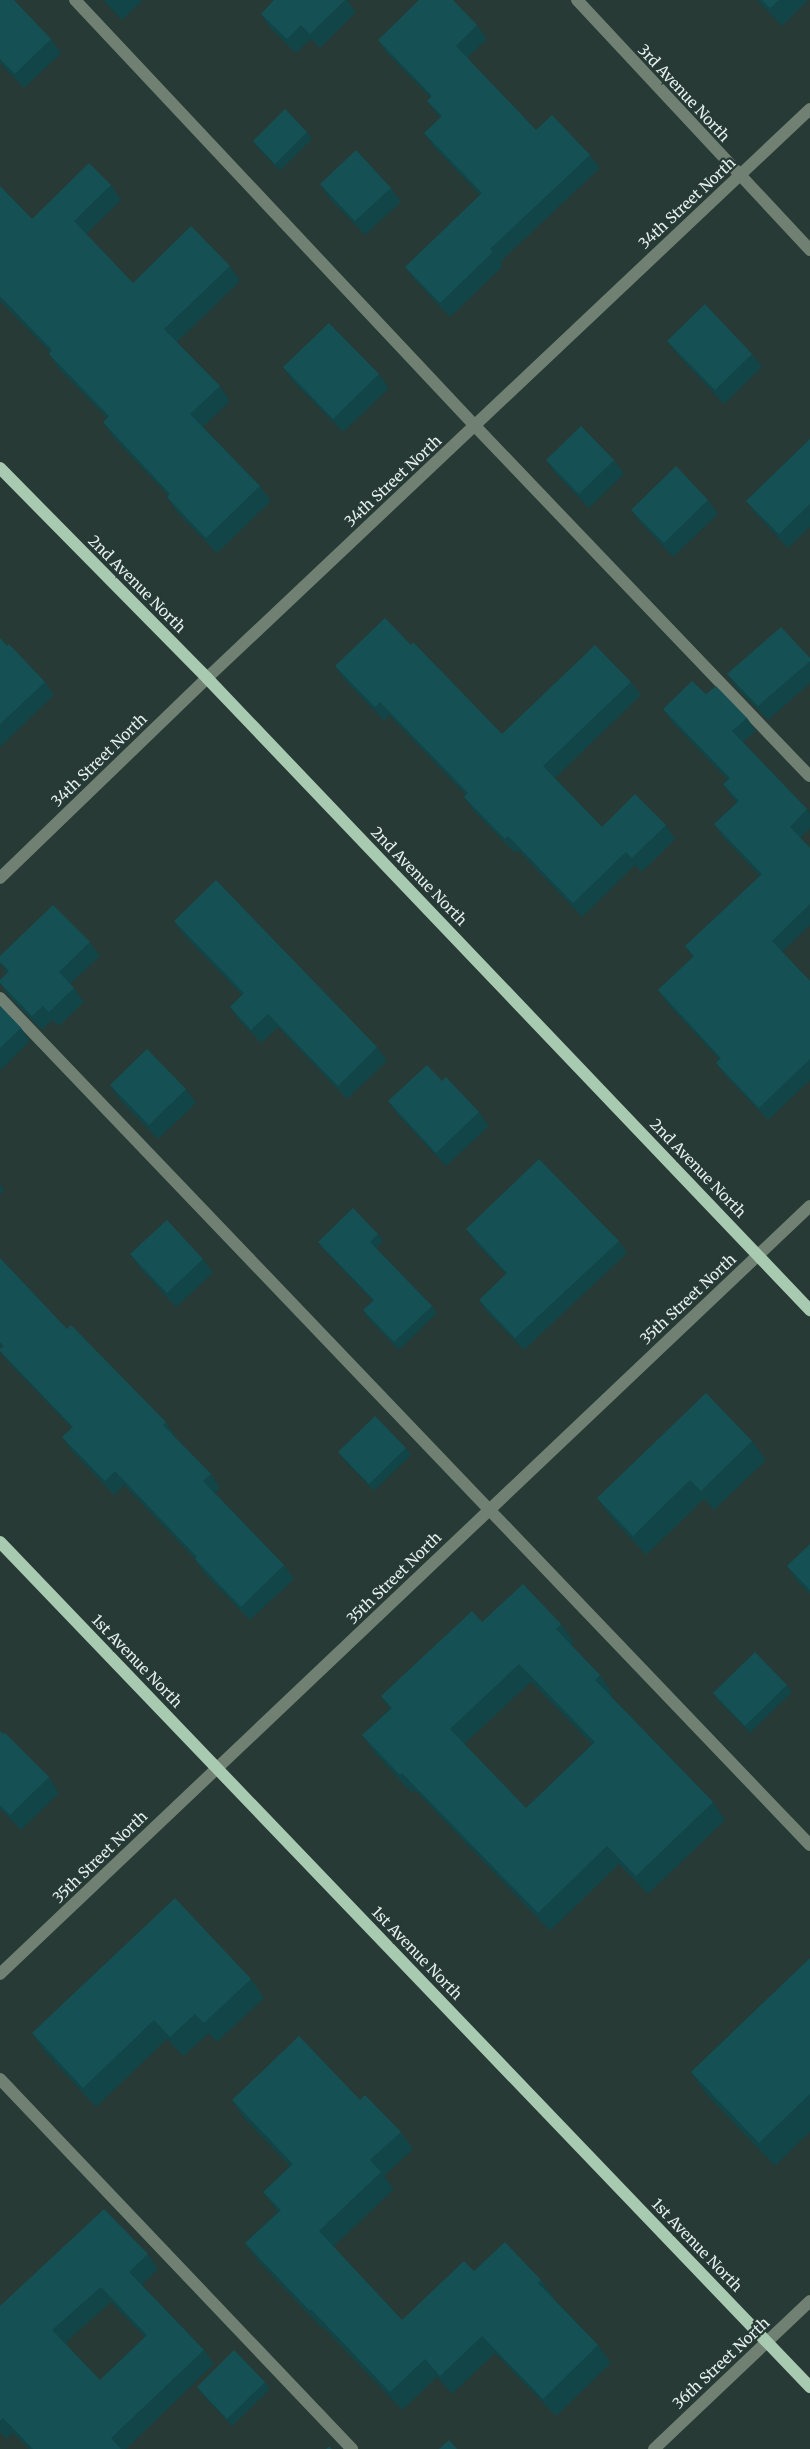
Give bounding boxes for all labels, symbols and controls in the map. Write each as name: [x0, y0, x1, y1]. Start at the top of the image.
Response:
street label: 3rd Avenue North: [634, 41, 734, 145]
street label: 34th Street North: [635, 154, 739, 252]
street label: 34th Street North: [341, 432, 445, 530]
street label: 2nd Avenue North: [85, 532, 189, 636]
street label: 34th Street North: [48, 710, 150, 810]
street label: 2nd Avenue North: [367, 823, 471, 929]
street label: 2nd Avenue North: [646, 1115, 750, 1221]
street label: 35th Street North: [636, 1250, 740, 1348]
street label: 35th Street North: [343, 1528, 445, 1628]
street label: 1st Avenue North: [88, 1611, 186, 1711]
street label: 35th Street North: [49, 1807, 151, 1907]
street label: 1st Avenue North: [368, 1903, 466, 2003]
street label: 1st Avenue North: [648, 2195, 746, 2295]
street label: 36th Street North: [669, 2314, 773, 2412]

